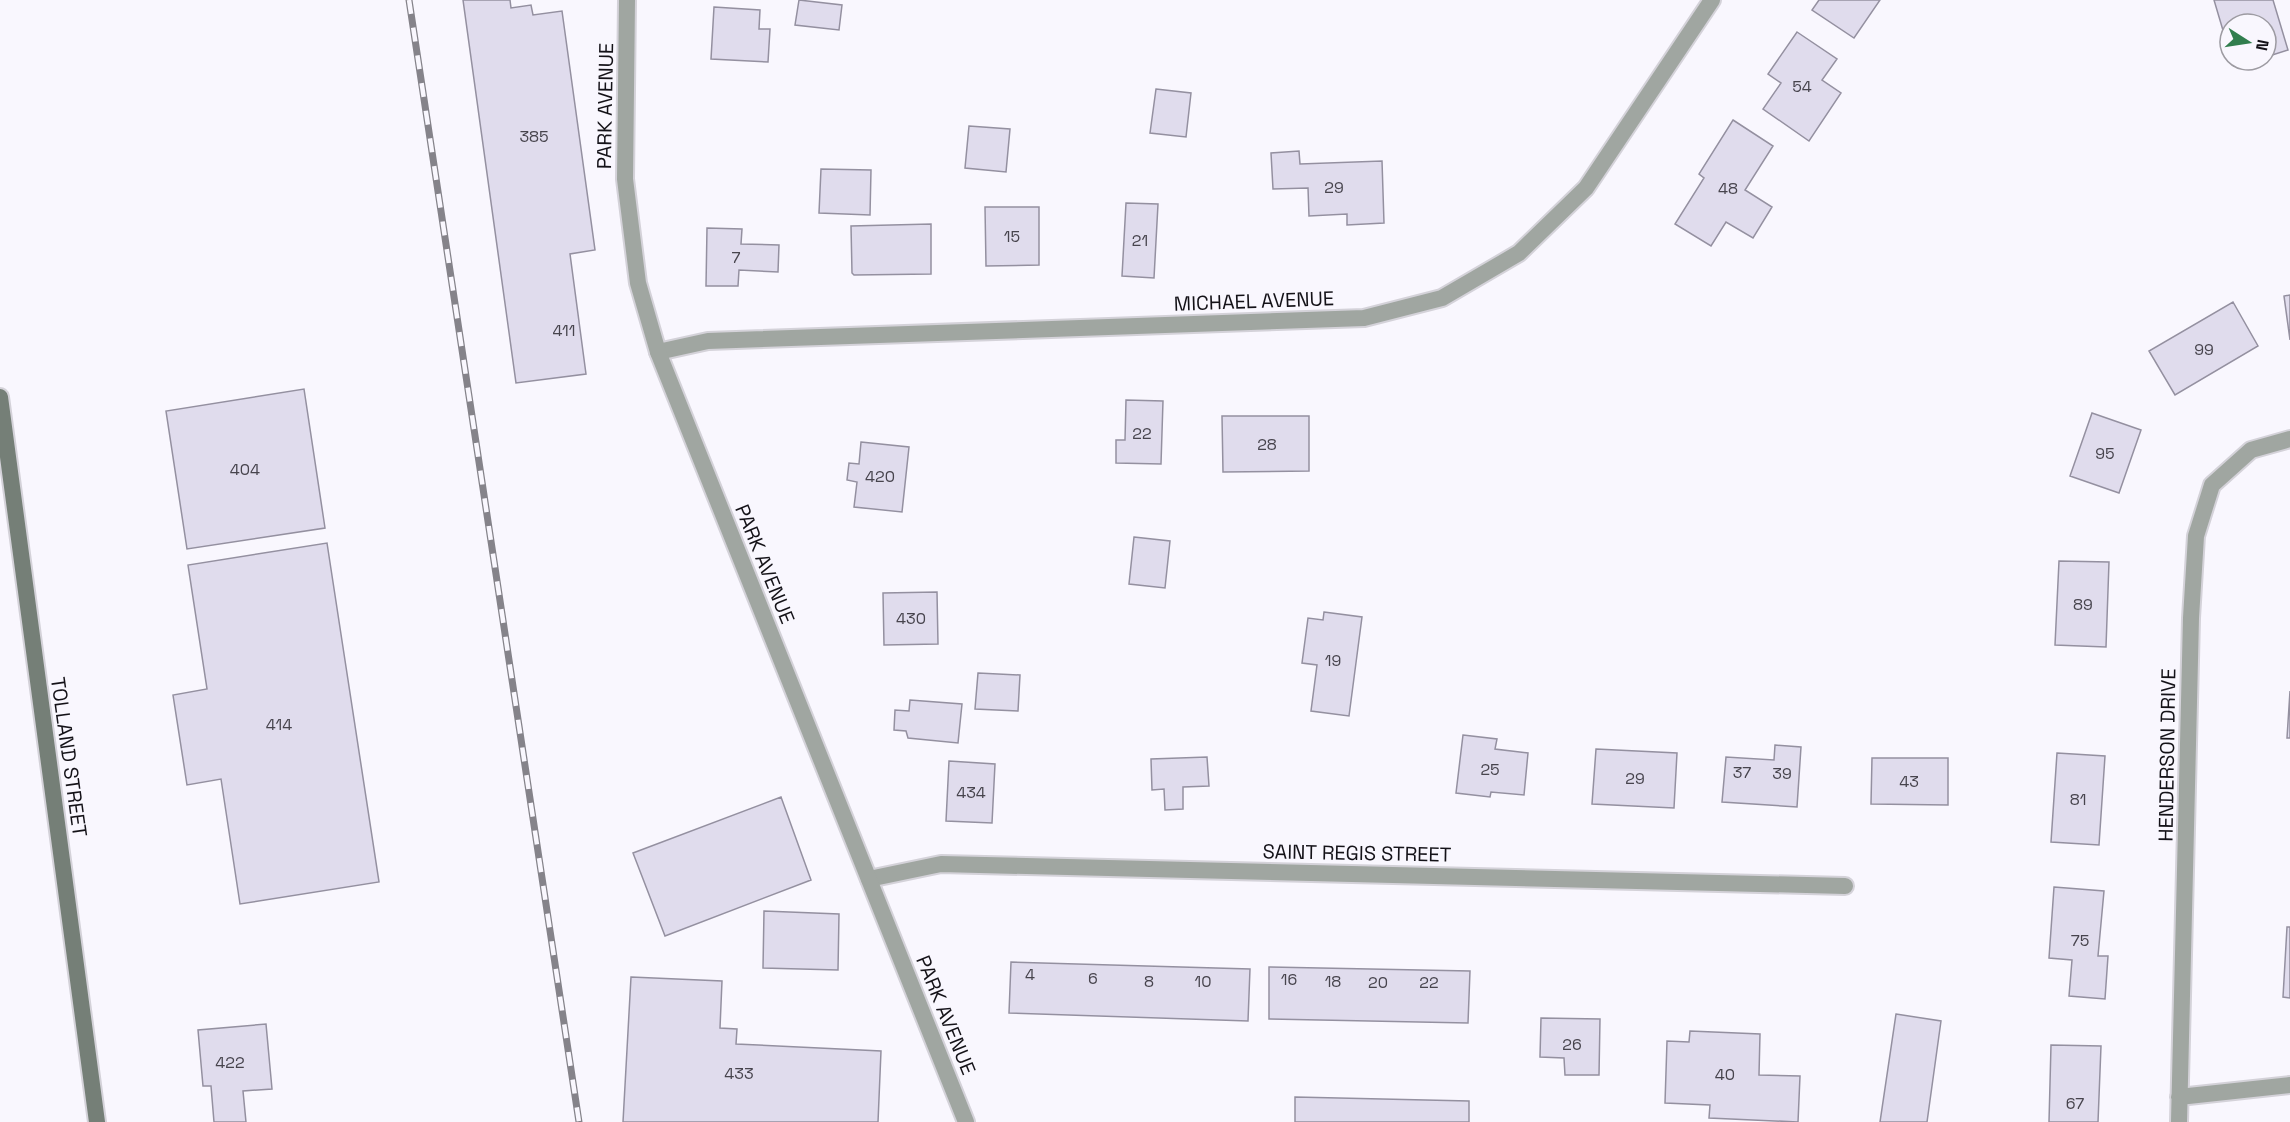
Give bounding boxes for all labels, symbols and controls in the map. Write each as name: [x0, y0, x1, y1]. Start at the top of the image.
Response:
north arrow: [2218, 12, 2278, 72]
text: N: [2251, 38, 2274, 52]
street label: PARK AVENUE: [591, 43, 619, 169]
house number: 54: [1792, 76, 1812, 97]
house number: 385: [519, 126, 549, 147]
house number: 29: [1324, 177, 1344, 198]
house number: 48: [1718, 178, 1738, 199]
house number: 15: [1004, 226, 1020, 247]
house number: 21: [1132, 230, 1148, 251]
house number: 7: [731, 247, 741, 268]
street label: MICHAEL AVENUE: [1173, 285, 1335, 317]
house number: 411: [553, 320, 575, 341]
house number: 99: [2194, 339, 2214, 360]
house number: 22: [1132, 423, 1152, 444]
house number: 28: [1257, 434, 1277, 455]
house number: 95: [2095, 443, 2115, 464]
house number: 404: [230, 459, 260, 480]
house number: 420: [865, 466, 895, 487]
street label: PARK AVENUE: [729, 501, 801, 627]
house number: 89: [2073, 594, 2093, 615]
house number: 430: [896, 608, 926, 629]
house number: 19: [1325, 650, 1341, 671]
street label: HENDERSON DRIVE: [2152, 668, 2182, 842]
street label: TOLLAND STREET: [45, 675, 93, 839]
house number: 414: [266, 714, 292, 735]
house number: 25: [1480, 759, 1500, 780]
house number: 37: [1733, 762, 1751, 783]
house number: 39: [1772, 763, 1792, 784]
house number: 29: [1625, 768, 1645, 789]
house number: 43: [1899, 771, 1919, 792]
house number: 434: [956, 782, 986, 803]
house number: 81: [2070, 789, 2086, 810]
street label: SAINT REGIS STREET: [1262, 838, 1452, 868]
house number: 75: [2071, 930, 2089, 951]
street label: PARK AVENUE: [910, 952, 982, 1078]
house number: 4: [1025, 964, 1035, 985]
house number: 6: [1088, 968, 1098, 989]
house number: 16: [1281, 969, 1297, 990]
house number: 8: [1144, 971, 1154, 992]
house number: 10: [1195, 971, 1211, 992]
house number: 18: [1325, 971, 1341, 992]
house number: 20: [1368, 972, 1388, 993]
house number: 22: [1419, 972, 1439, 993]
house number: 26: [1562, 1034, 1582, 1055]
house number: 422: [215, 1052, 245, 1073]
house number: 433: [724, 1063, 754, 1084]
house number: 40: [1715, 1064, 1735, 1085]
house number: 67: [2066, 1093, 2084, 1114]

